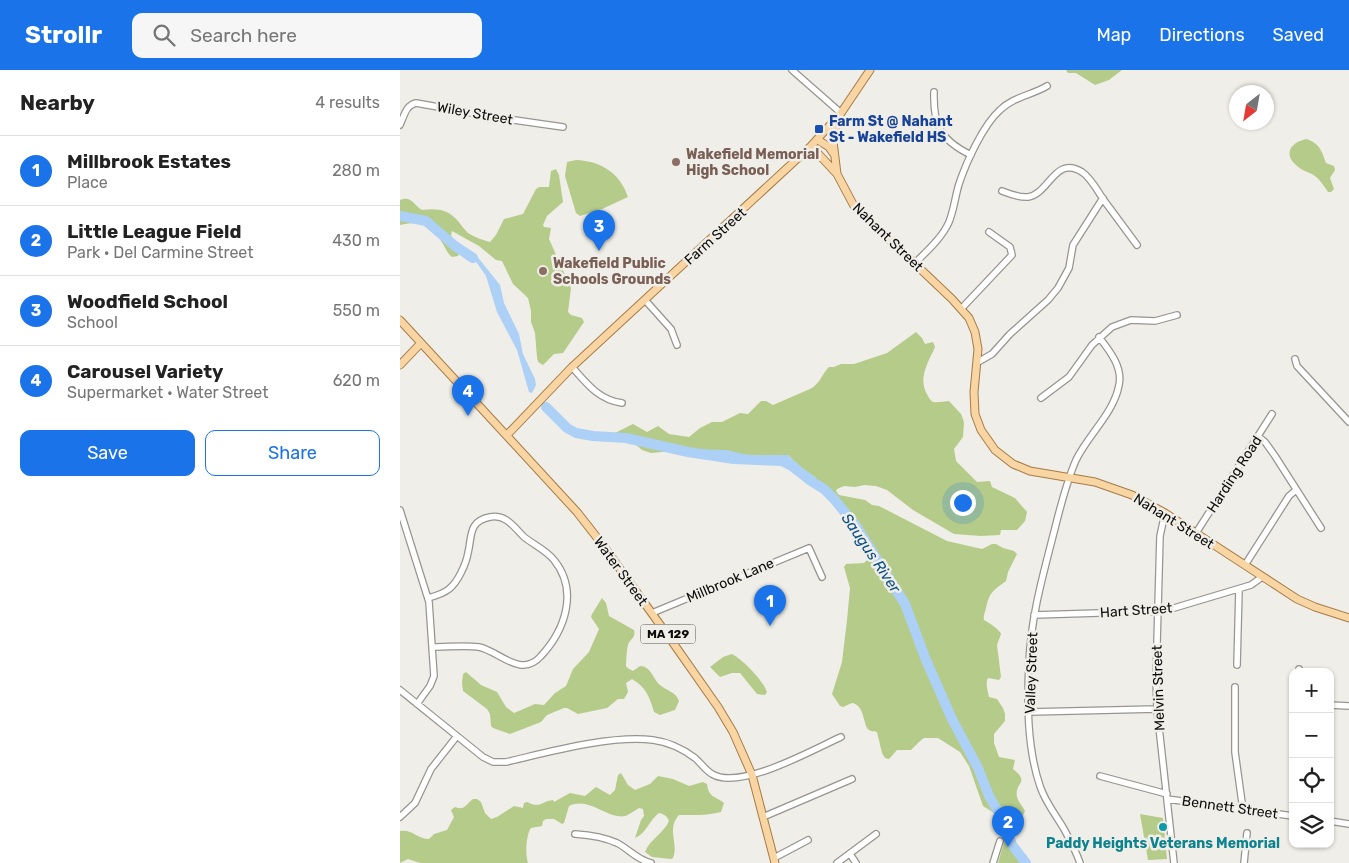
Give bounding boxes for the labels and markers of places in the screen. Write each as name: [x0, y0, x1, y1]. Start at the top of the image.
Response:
place label: Farm St @ Nahant St - Wakefield HS: [829, 113, 953, 146]
marker: Farm St @ Nahant St - Wakefield HS: [813, 123, 825, 135]
place label: Wakefield Memorial High School: [686, 146, 819, 179]
marker: Wakefield Memorial High School: [670, 156, 682, 168]
pin: 3: [583, 210, 615, 251]
place label: Wakefield Public Schools Grounds: [553, 255, 671, 288]
marker: Wakefield Public Schools Grounds: [537, 265, 549, 277]
pin: 4: [452, 375, 484, 416]
pin: 1: [754, 585, 786, 626]
pin: 2: [992, 806, 1024, 847]
marker: Paddy Heights Veterans Memorial: [1157, 821, 1169, 833]
place label: Paddy Heights Veterans Memorial: [1046, 835, 1280, 852]

